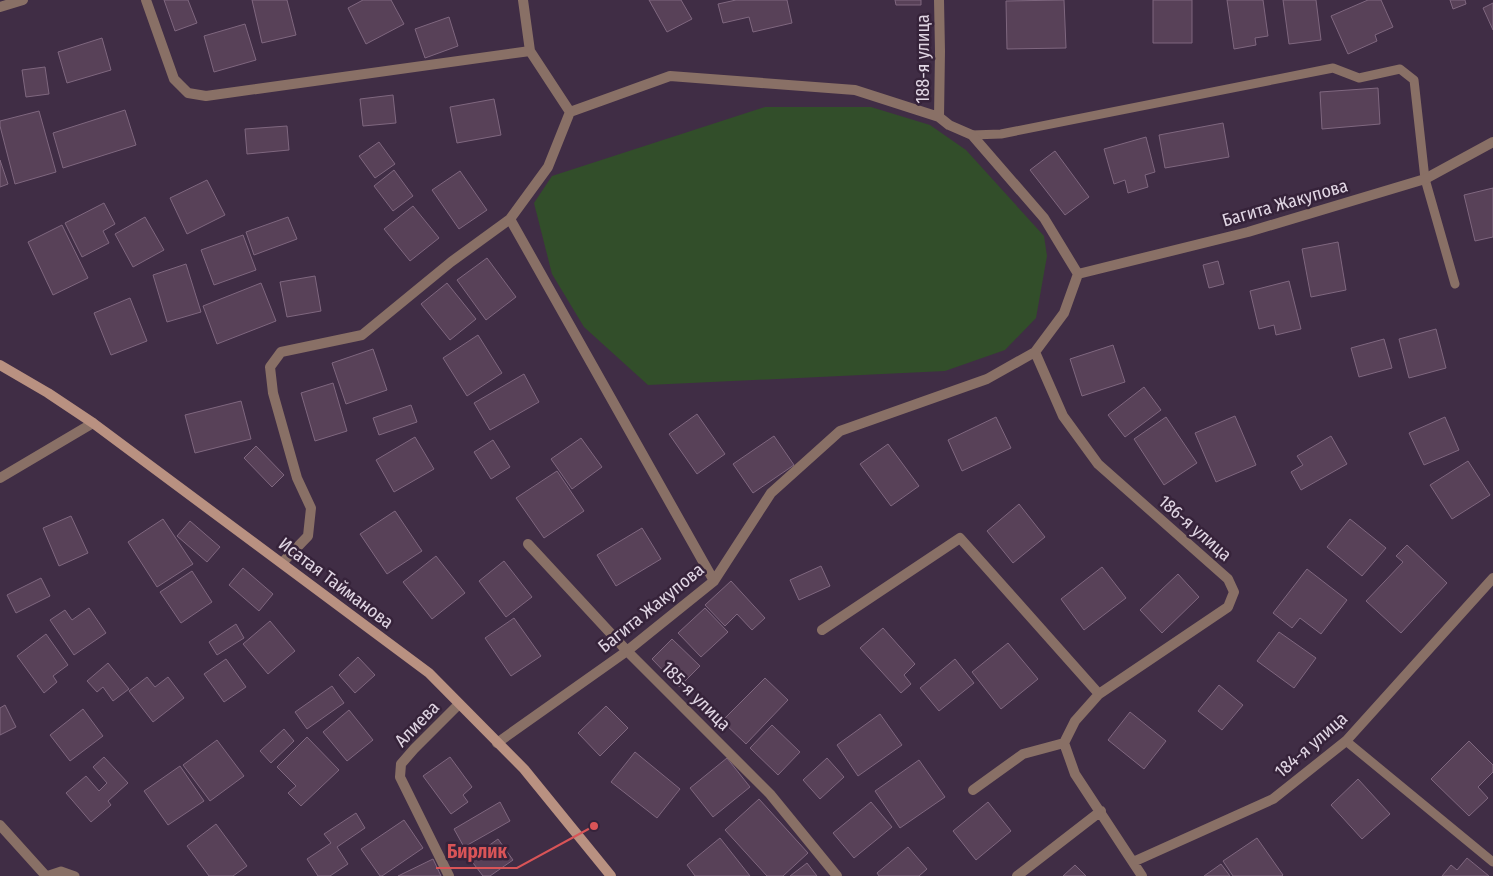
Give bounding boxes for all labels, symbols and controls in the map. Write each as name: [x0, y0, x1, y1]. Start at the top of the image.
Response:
street label: 188-я улица: [912, 14, 934, 104]
street label: Багита Жакупова: [1220, 174, 1351, 231]
street label: 186-я улица: [1154, 490, 1236, 566]
street label: Исатая Тайманова: [274, 533, 398, 633]
street label: Багита Жакупова: [594, 558, 709, 657]
street label: 185-я улица: [657, 657, 735, 735]
street label: Алиева: [390, 696, 444, 751]
street label: 184-я улица: [1270, 707, 1352, 783]
callout: Бирлик: [436, 834, 517, 868]
text: Бирлик: [447, 840, 508, 863]

